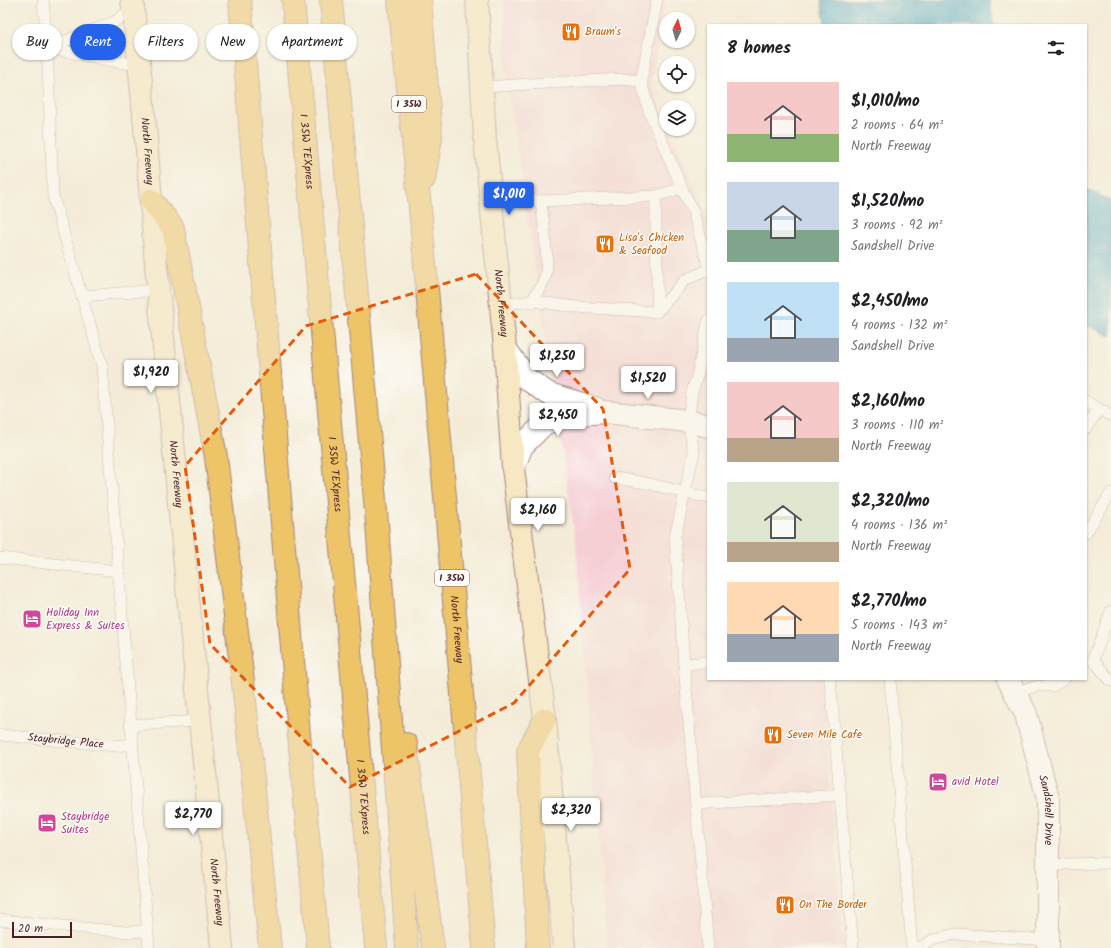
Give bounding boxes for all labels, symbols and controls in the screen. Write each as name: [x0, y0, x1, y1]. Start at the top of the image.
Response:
north arrow: [659, 12, 695, 48]
map controls: [659, 12, 695, 136]
restaurant icon: Braum's: [560, 21, 582, 43]
place label: Braum's: [585, 23, 621, 41]
chip: Buy: [12, 24, 62, 60]
chip: Rent: [70, 24, 126, 60]
chip: Filters: [134, 24, 198, 60]
chip: New: [206, 24, 259, 60]
chip: Apartment: [267, 24, 357, 60]
text: 8 homes: [727, 35, 791, 62]
icon: filters: [1045, 37, 1067, 59]
button: locate: [659, 56, 695, 92]
text: $1,010/mo: [851, 88, 920, 115]
road number: I 35W: [392, 96, 426, 112]
icon: home: [759, 98, 807, 146]
button: layers: [659, 100, 695, 136]
street label: I 35W TEXpress: [294, 113, 319, 190]
text: 2 rooms · 64 m²: [851, 115, 943, 136]
street label: North Freeway: [135, 117, 159, 187]
text: North Freeway: [851, 136, 931, 157]
pin: $1,010: [476, 182, 542, 216]
text: $1,010: [493, 184, 525, 205]
text: $1,520/mo: [851, 188, 924, 215]
icon: home: [759, 198, 807, 246]
text: 3 rooms · 92 m²: [851, 215, 943, 236]
place label: Lisa's Chicken & Seafood: [619, 229, 684, 260]
restaurant icon: Lisa's Chicken & Seafood: [594, 233, 616, 255]
text: Sandshell Drive: [851, 236, 934, 257]
street label: North Freeway: [489, 268, 513, 338]
text: $2,450/mo: [851, 288, 929, 315]
icon: home: [759, 298, 807, 346]
text: 4 rooms · 132 m²: [851, 315, 947, 336]
text: Sandshell Drive: [851, 336, 934, 357]
pin: $1,250: [524, 344, 590, 378]
text: $1,250: [539, 346, 575, 367]
pin: $1,920: [118, 360, 184, 394]
text: $1,920: [133, 362, 169, 383]
pin: $1,520: [615, 366, 681, 400]
text: $1,520: [630, 368, 666, 389]
text: $2,160/mo: [851, 388, 925, 415]
icon: home: [759, 398, 807, 446]
pin: $2,450: [525, 403, 591, 437]
text: $2,450: [538, 405, 578, 426]
text: 3 rooms · 110 m²: [851, 415, 943, 436]
street label: I 35W TEXpress: [322, 436, 347, 513]
text: North Freeway: [851, 436, 931, 457]
street label: North Freeway: [163, 439, 188, 509]
text: $2,320/mo: [851, 488, 930, 515]
pin: $2,160: [505, 498, 571, 532]
icon: home: [759, 498, 807, 546]
text: $2,160: [520, 500, 556, 521]
text: 4 rooms · 136 m²: [851, 515, 947, 536]
text: North Freeway: [851, 536, 931, 557]
road number: I 35W: [435, 570, 469, 586]
text: $2,770/mo: [851, 588, 927, 615]
street label: North Freeway: [445, 595, 468, 665]
icon: home: [759, 598, 807, 646]
place label: Holiday Inn Express & Suites: [46, 604, 125, 635]
hotel icon: Holiday Inn Express & Suites: [21, 608, 43, 630]
text: 5 rooms · 143 m²: [851, 615, 947, 636]
text: North Freeway: [851, 636, 931, 657]
restaurant icon: Seven Mile Cafe: [762, 724, 784, 746]
place label: Seven Mile Cafe: [787, 726, 862, 744]
street label: Staybridge Place: [27, 729, 105, 754]
street label: I 35W TEXpress: [351, 759, 375, 836]
hotel icon: avid Hotel: [927, 771, 949, 793]
place label: avid Hotel: [952, 773, 999, 791]
street label: Sandshell Drive: [1033, 773, 1057, 845]
pin: $2,320: [538, 798, 604, 832]
text: $2,320: [551, 800, 591, 821]
pin: $2,770: [160, 802, 226, 836]
text: $2,770: [174, 804, 212, 825]
place label: Staybridge Suites: [61, 808, 109, 839]
hotel icon: Staybridge Suites: [36, 812, 58, 834]
street label: North Freeway: [204, 857, 229, 927]
restaurant icon: On The Border: [774, 894, 796, 916]
place label: On The Border: [799, 896, 868, 914]
scale bar: [12, 920, 72, 939]
text: 20 m: [18, 920, 43, 938]

